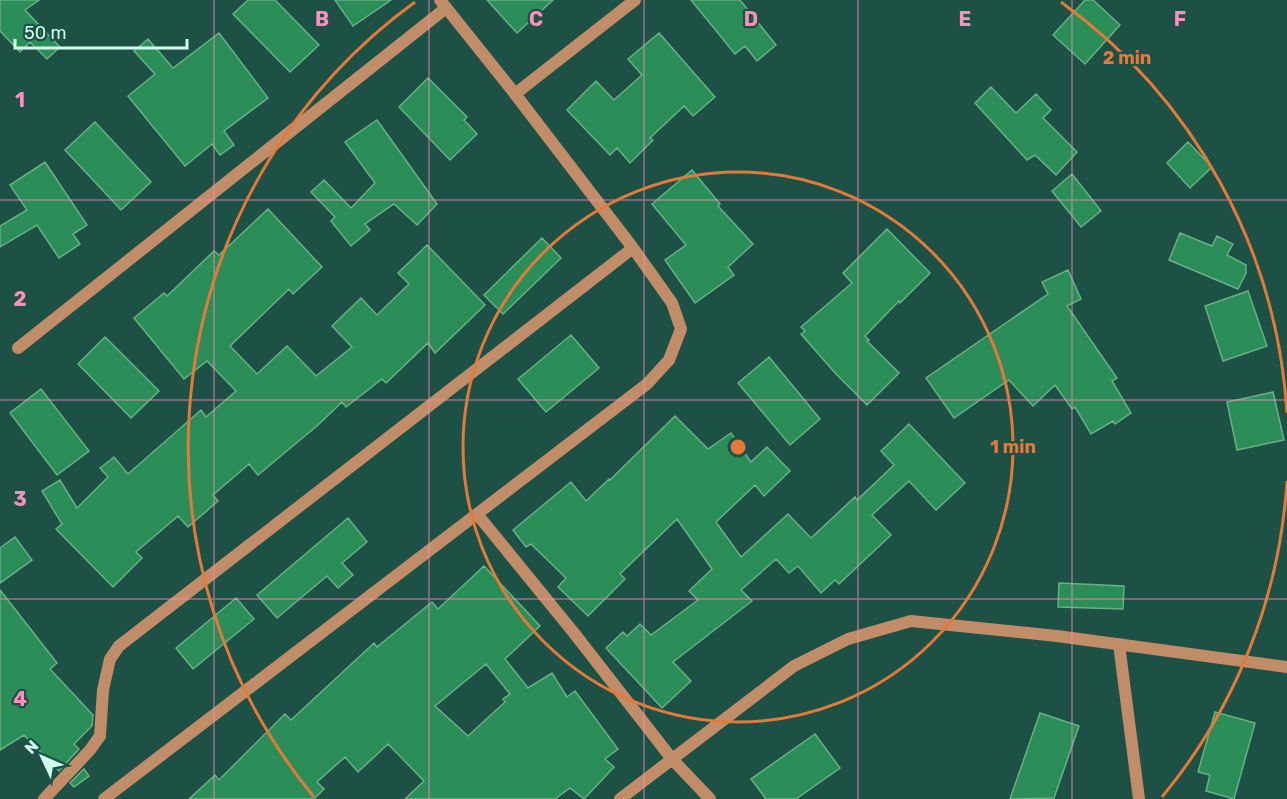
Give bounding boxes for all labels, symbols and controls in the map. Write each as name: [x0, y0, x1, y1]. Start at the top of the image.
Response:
text: B: [315, 7, 329, 31]
text: C: [529, 7, 543, 31]
text: D: [744, 7, 758, 31]
text: E: [959, 7, 971, 31]
text: F: [1174, 7, 1186, 31]
scale bar: [15, 12, 188, 50]
text: 50 m: [24, 22, 67, 44]
text: 2 min: [1103, 47, 1151, 69]
text: 1: [15, 88, 25, 112]
text: 2: [14, 287, 27, 311]
text: 1 min: [990, 436, 1036, 458]
centre of rings: [728, 437, 748, 457]
text: 3: [13, 487, 27, 511]
text: 4: [13, 687, 27, 711]
north arrow: [12, 727, 72, 787]
text: N: [21, 736, 42, 758]

